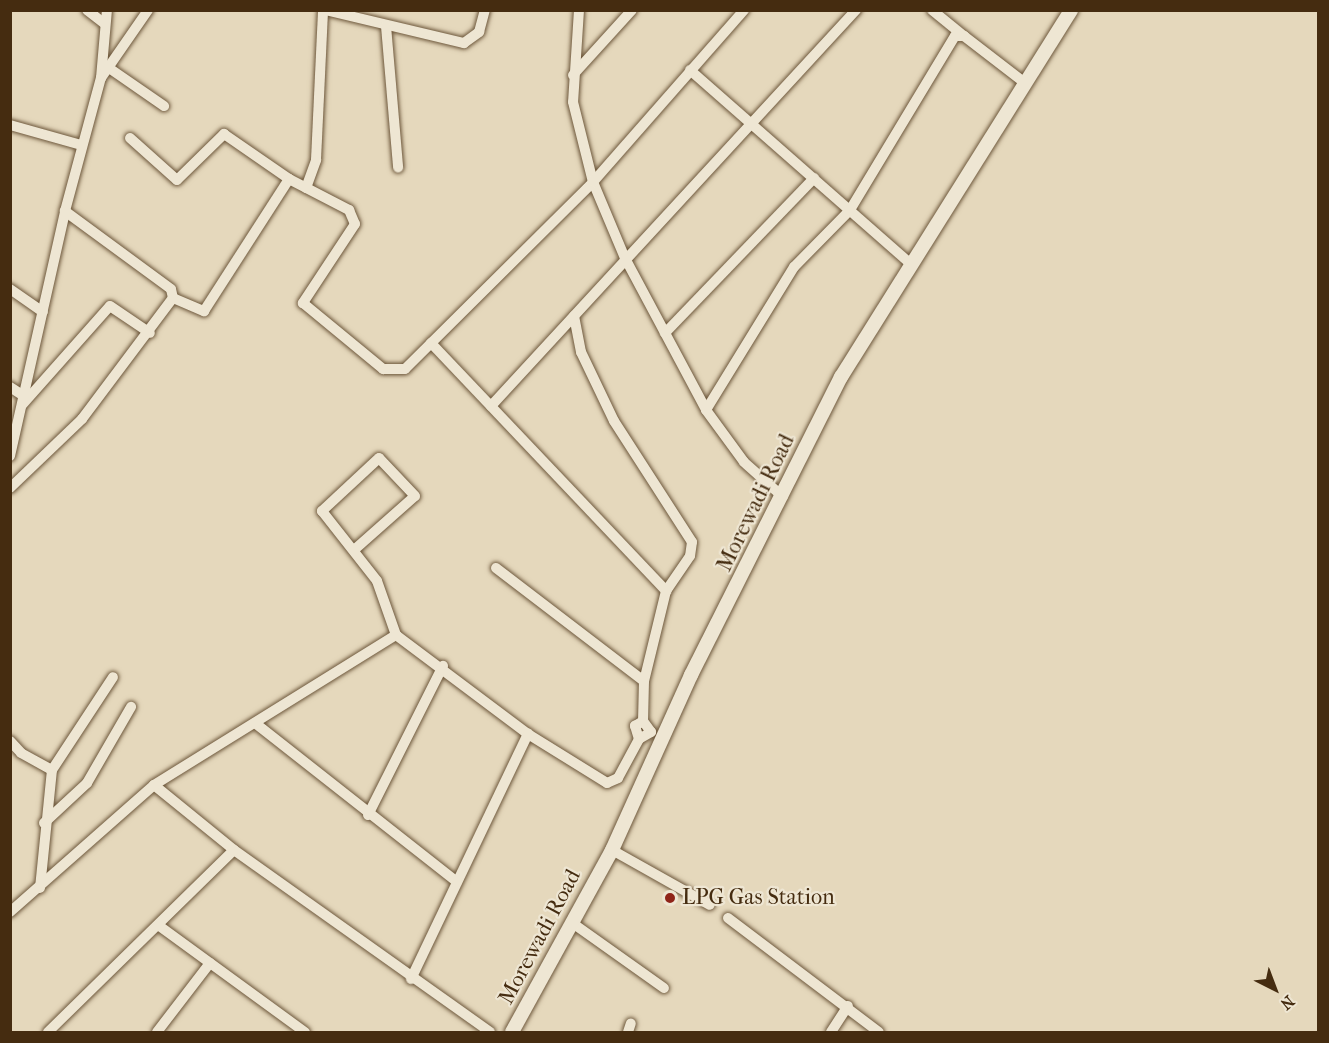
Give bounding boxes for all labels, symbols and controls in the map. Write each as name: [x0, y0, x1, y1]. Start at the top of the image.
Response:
street label: Morewadi Road: [711, 430, 801, 576]
street label: Morewadi Road: [493, 865, 587, 1009]
place label: LPG Gas Station: [682, 885, 835, 911]
marker: LPG Gas Station: [663, 891, 677, 905]
north arrow: [1245, 959, 1305, 1019]
text: N: [1277, 992, 1298, 1014]

